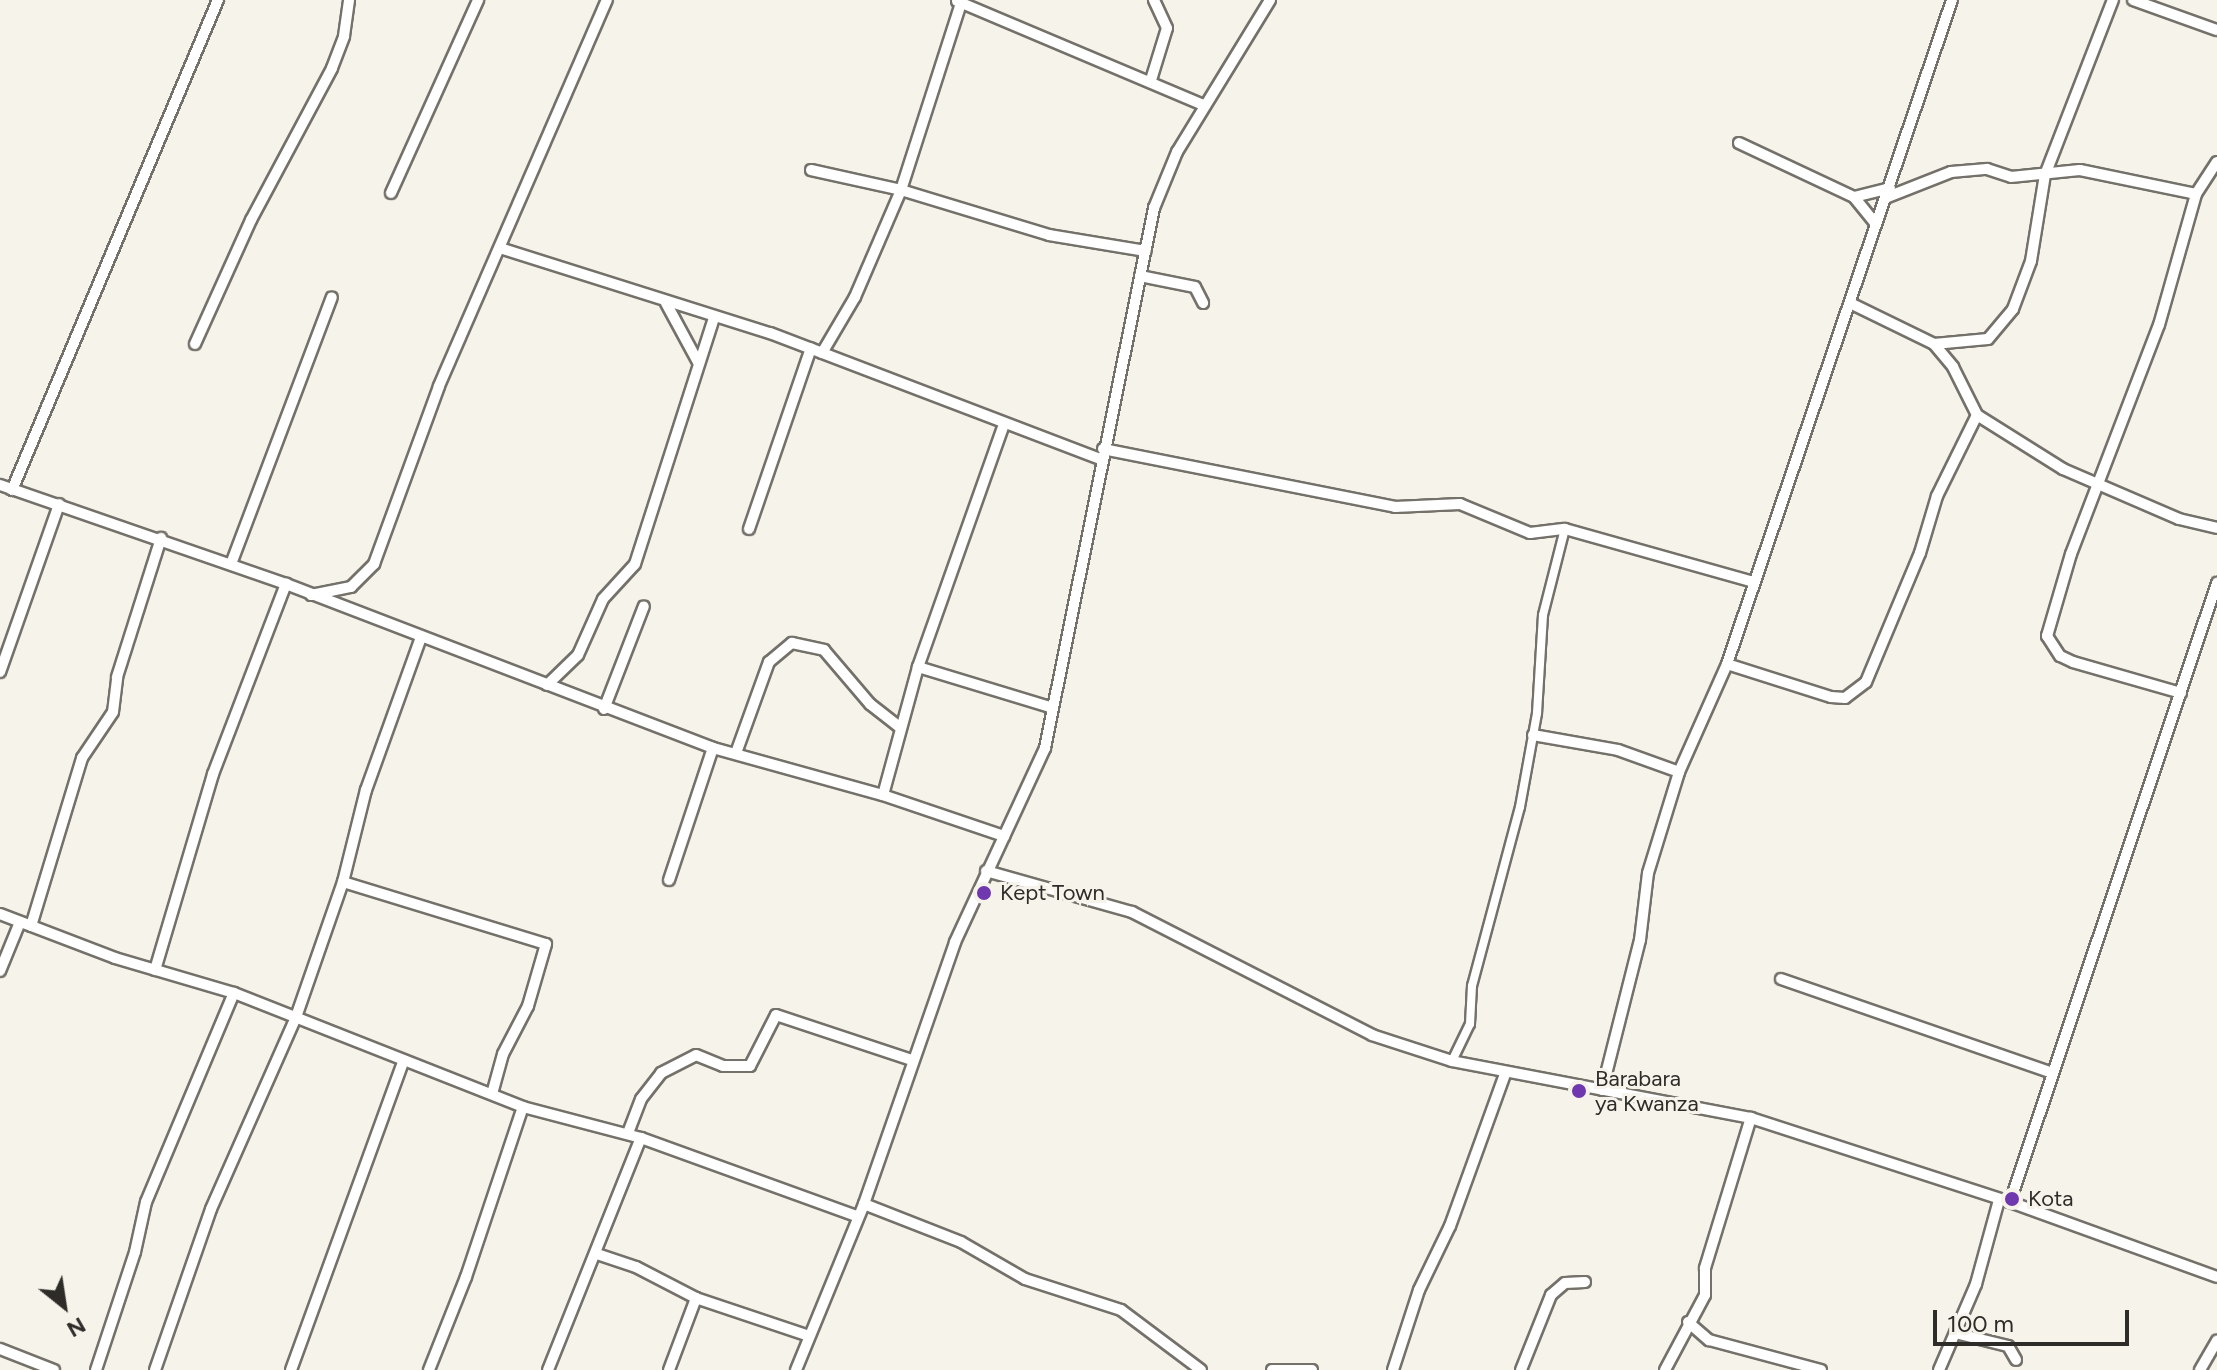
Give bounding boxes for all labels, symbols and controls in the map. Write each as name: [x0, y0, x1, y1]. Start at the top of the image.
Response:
place label: Kept Town: [1000, 880, 1105, 906]
marker: Kept Town: [975, 884, 993, 902]
place label: Barabara ya Kwanza: [1595, 1065, 1699, 1116]
marker: Barabara ya Kwanza: [1570, 1082, 1588, 1100]
place label: Kota: [2028, 1186, 2073, 1212]
marker: Kota: [2003, 1190, 2021, 1208]
north arrow: [24, 1266, 104, 1346]
scale bar: [1937, 1294, 2133, 1344]
text: 100 m: [1947, 1309, 2014, 1338]
text: N: [62, 1311, 90, 1343]

